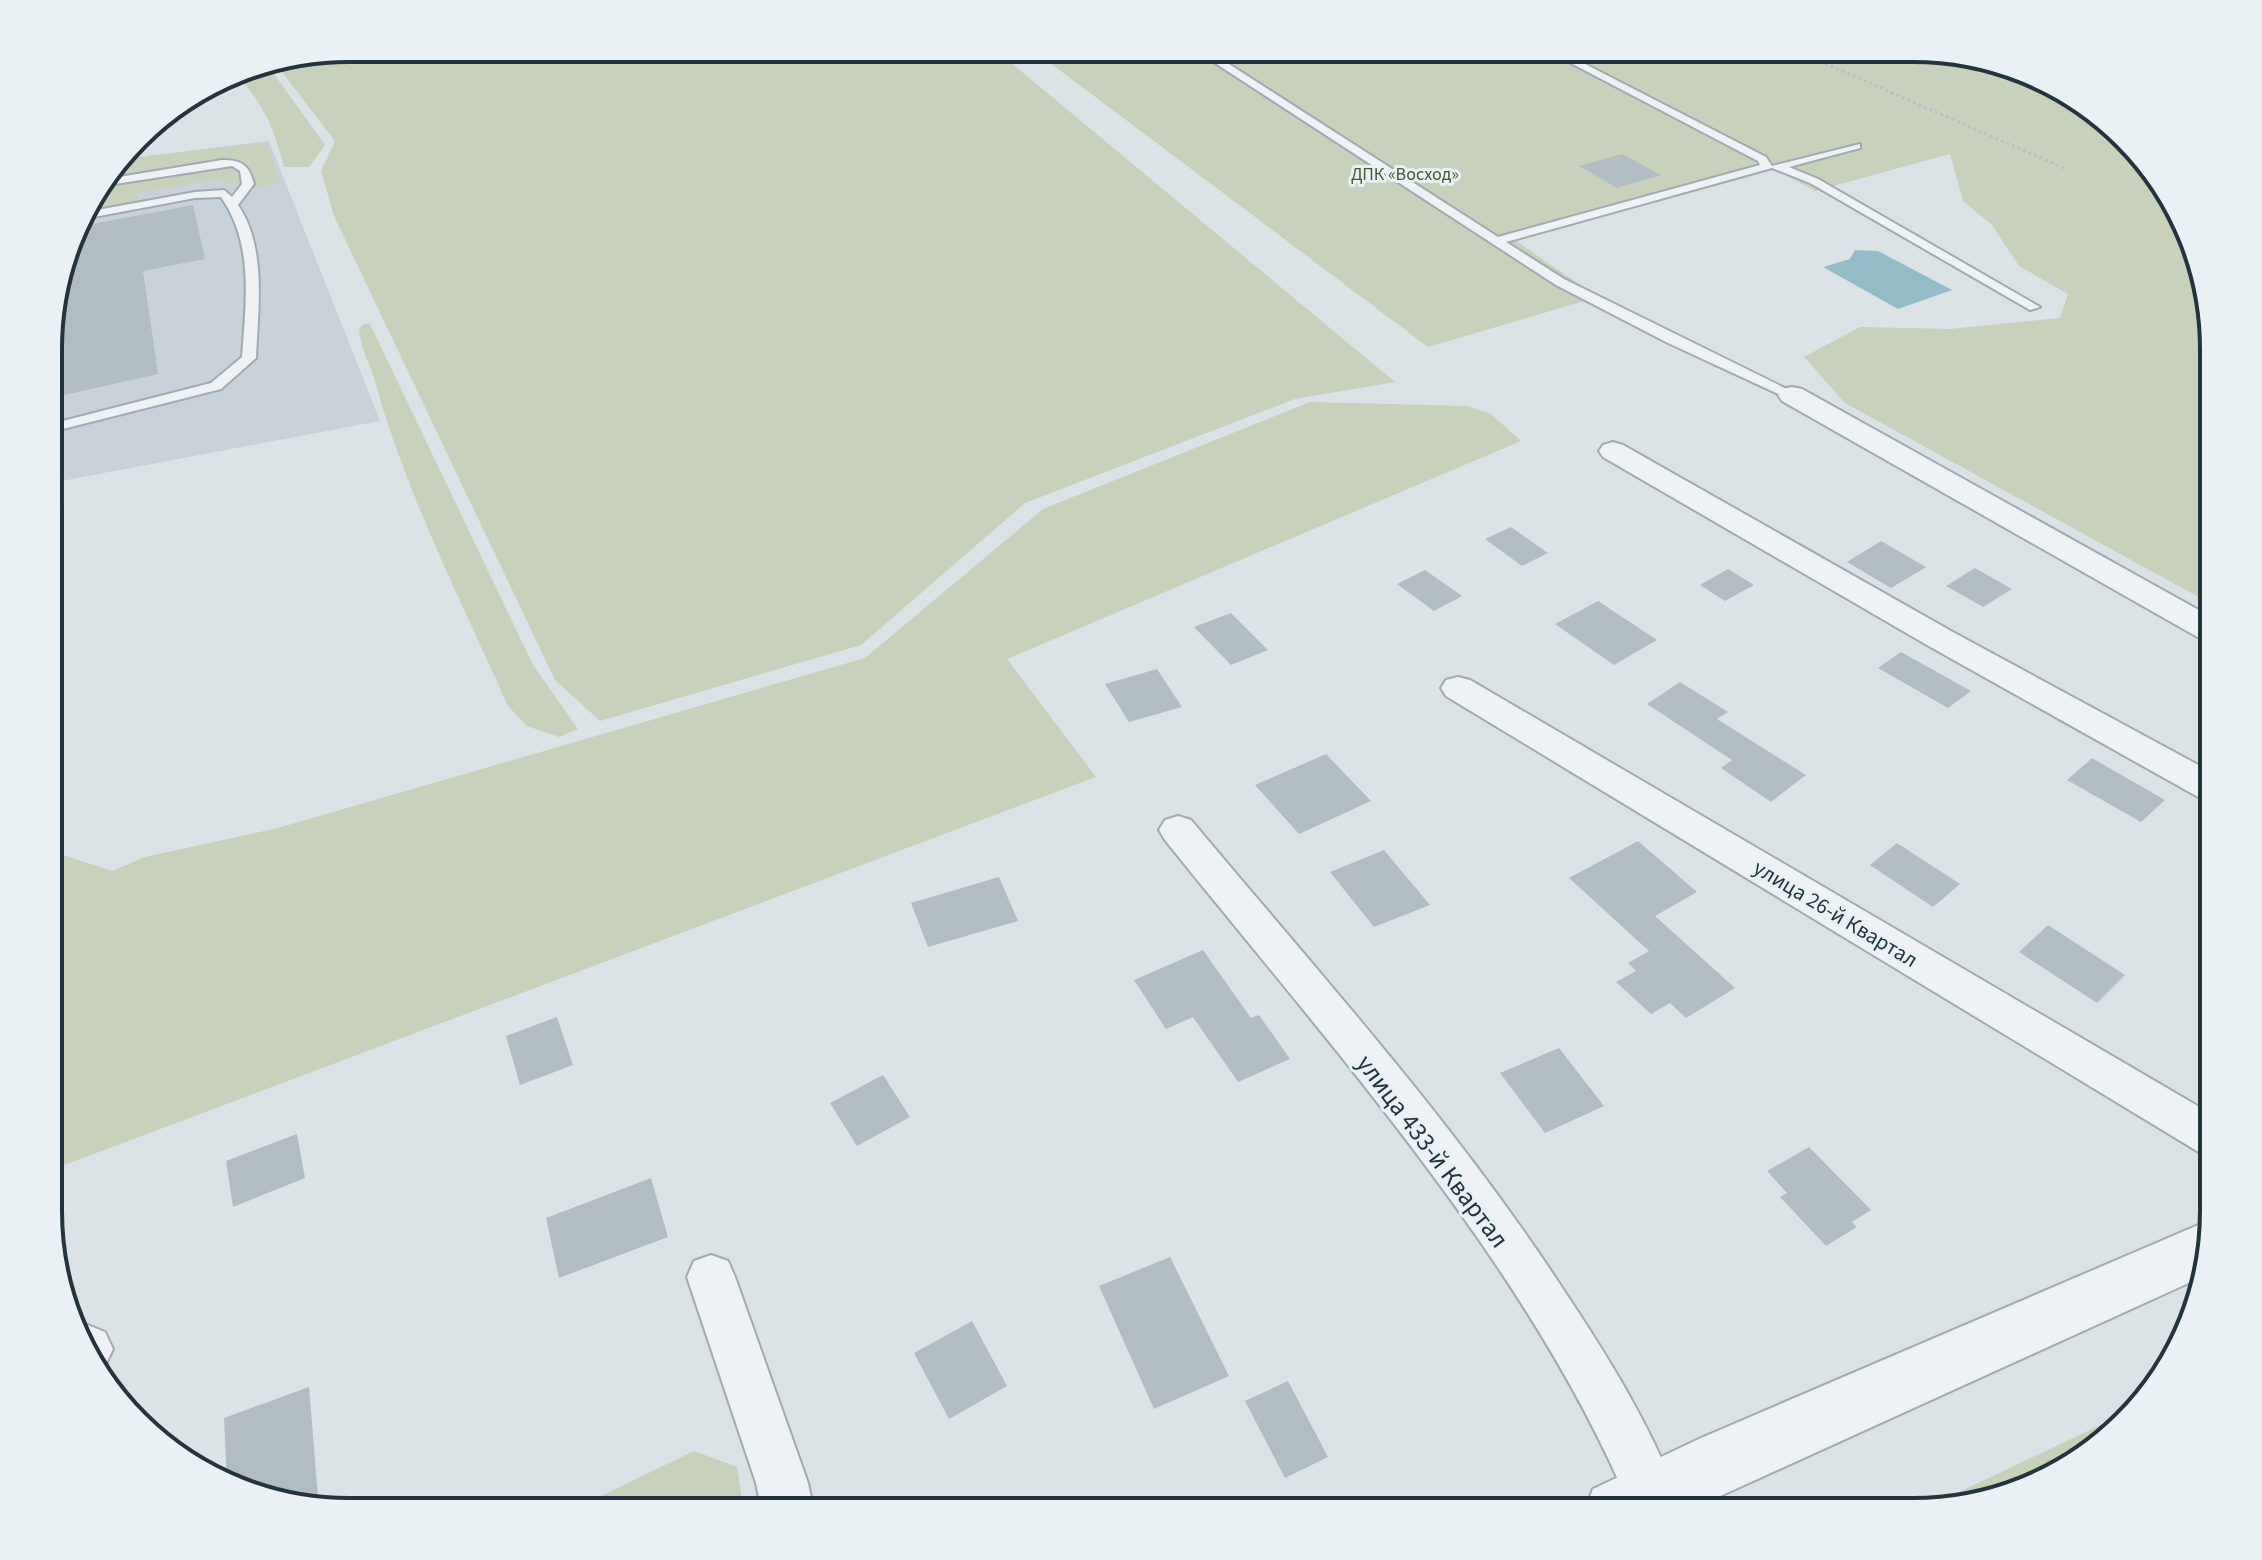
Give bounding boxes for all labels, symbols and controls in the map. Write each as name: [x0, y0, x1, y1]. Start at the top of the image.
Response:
park label: ДПК «Восход»: [1351, 162, 1459, 187]
street label: улица 26-й Квартал: [1747, 852, 1924, 976]
street label: улица 433-й Квартал: [1347, 1047, 1518, 1256]

